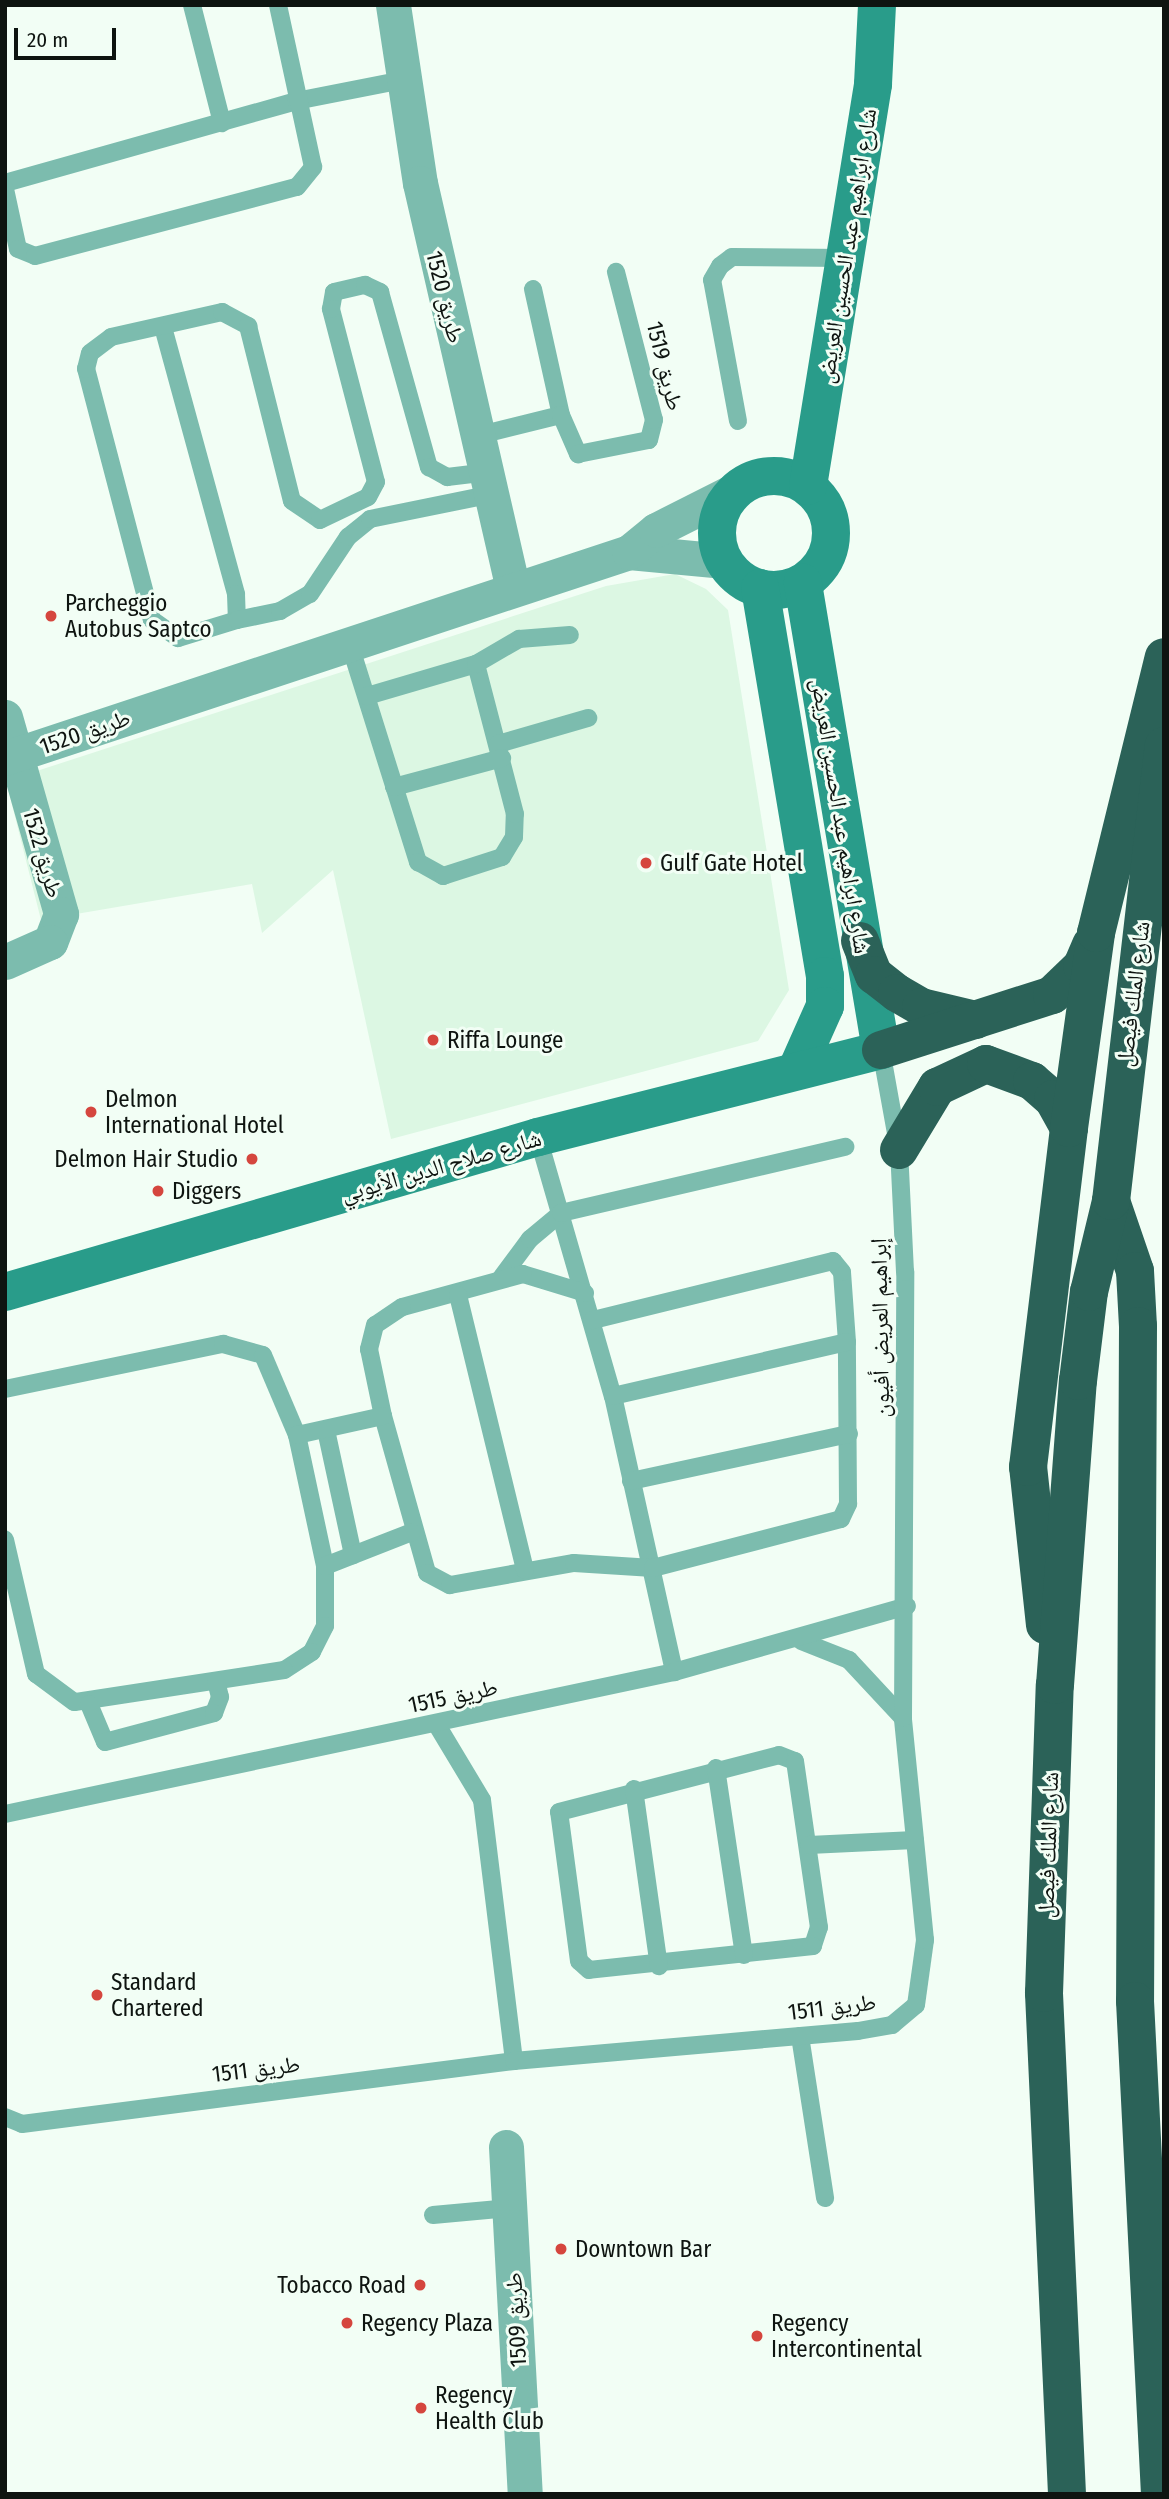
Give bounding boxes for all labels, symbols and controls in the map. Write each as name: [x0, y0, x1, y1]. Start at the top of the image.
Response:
scale bar: [18, 14, 119, 58]
text: 20 m: [27, 27, 68, 53]
street label: شارع ابراهيم عبد الحسين العريض: [812, 106, 882, 386]
street label: طريق 1520: [420, 248, 470, 346]
street label: طريق 1519: [641, 318, 689, 414]
place label: Parcheggio Autobus Saptco: [65, 589, 211, 643]
marker: Parcheggio Autobus Saptco: [43, 608, 59, 624]
street label: شارع ابراهيم عبد الحسين العريض: [806, 676, 876, 956]
street label: طريق 1520: [36, 704, 134, 760]
street label: طريق 1522: [17, 805, 69, 901]
place label: Gulf Gate Hotel: [660, 849, 803, 877]
marker: Gulf Gate Hotel: [638, 855, 654, 871]
street label: شارع الملك فيصل: [1110, 920, 1156, 1068]
place label: Riffa Lounge: [447, 1026, 563, 1054]
marker: Riffa Lounge: [425, 1032, 441, 1048]
place label: Delmon International Hotel: [105, 1085, 284, 1139]
marker: Delmon International Hotel: [83, 1104, 99, 1120]
street label: شارع صلاح الدين الأيوبي: [337, 1124, 545, 1208]
place label: Delmon Hair Studio: [54, 1145, 238, 1173]
marker: Delmon Hair Studio: [244, 1151, 260, 1167]
place label: Diggers: [172, 1177, 241, 1205]
marker: Diggers: [150, 1183, 166, 1199]
street label: إبراهيم العريض أفيون: [865, 1238, 895, 1418]
street label: طريق 1515: [406, 1673, 500, 1719]
street label: شارع الملك فيصل: [1032, 1771, 1064, 1919]
place label: Standard Chartered: [111, 1968, 203, 2022]
marker: Standard Chartered: [89, 1987, 105, 2003]
street label: طريق 1511: [786, 1988, 878, 2026]
street label: طريق 1511: [210, 2050, 302, 2088]
place label: Downtown Bar: [575, 2235, 711, 2263]
marker: Downtown Bar: [553, 2241, 569, 2257]
place label: Tobacco Road: [277, 2271, 406, 2299]
street label: طريق 1509: [500, 2272, 532, 2368]
marker: Tobacco Road: [412, 2277, 428, 2293]
place label: Regency Plaza: [361, 2309, 493, 2337]
place label: Regency Intercontinental: [771, 2309, 922, 2363]
marker: Regency Plaza: [339, 2315, 355, 2331]
marker: Regency Intercontinental: [749, 2328, 765, 2344]
place label: Regency Health Club: [435, 2381, 544, 2435]
marker: Regency Health Club: [413, 2400, 429, 2416]

